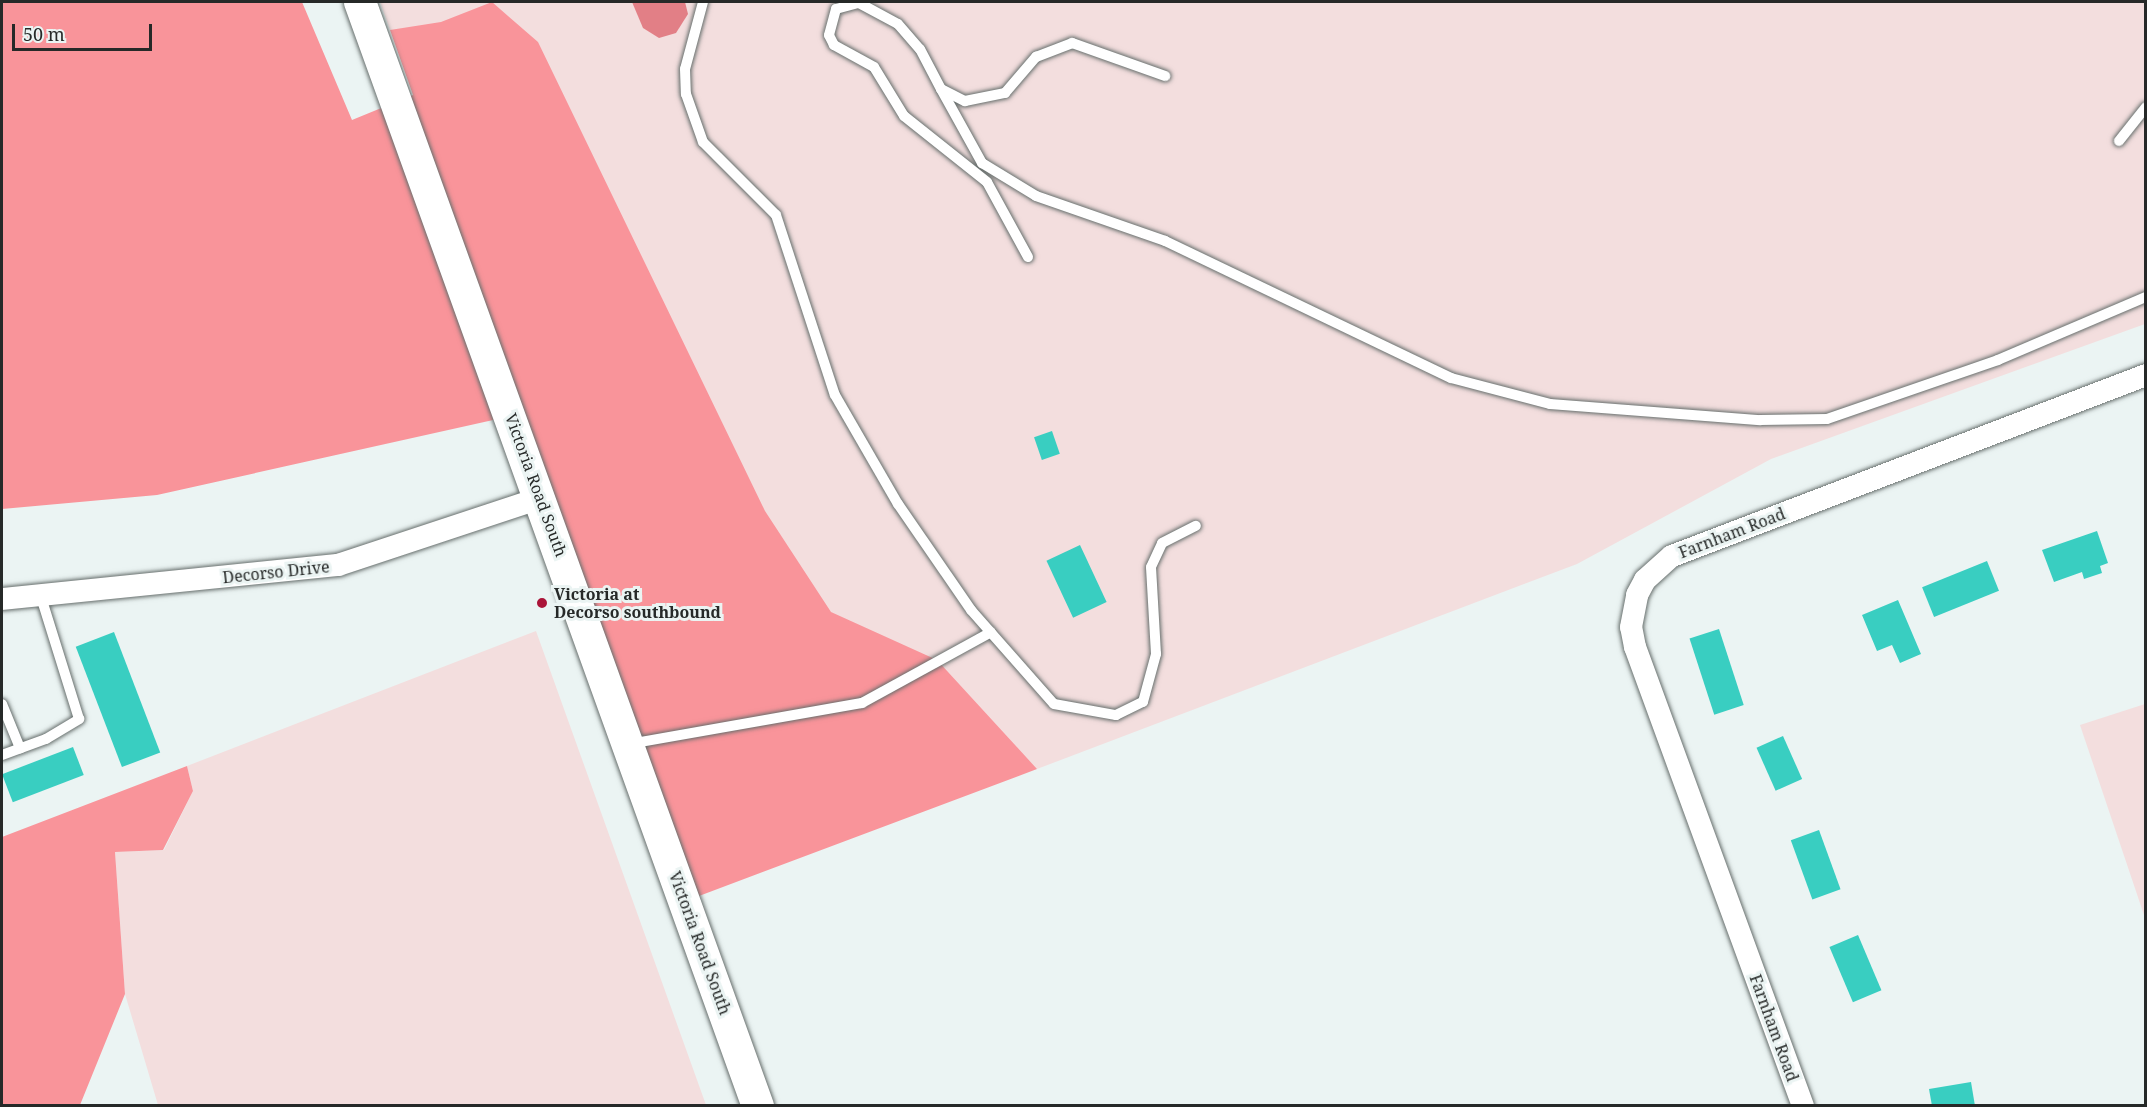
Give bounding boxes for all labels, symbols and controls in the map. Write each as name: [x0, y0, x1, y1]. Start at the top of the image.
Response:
scale bar: [15, 12, 154, 50]
text: 50 m: [23, 22, 65, 46]
street label: Victoria Road South: [501, 411, 571, 559]
street label: Farnham Road: [1676, 504, 1788, 562]
street label: Decorso Drive: [222, 557, 330, 587]
place label: Victoria at Decorso southbound: [554, 584, 721, 622]
marker: Victoria at Decorso southbound: [535, 596, 549, 610]
street label: Victoria Road South: [665, 869, 735, 1017]
street label: Farnham Road: [1746, 972, 1802, 1084]

